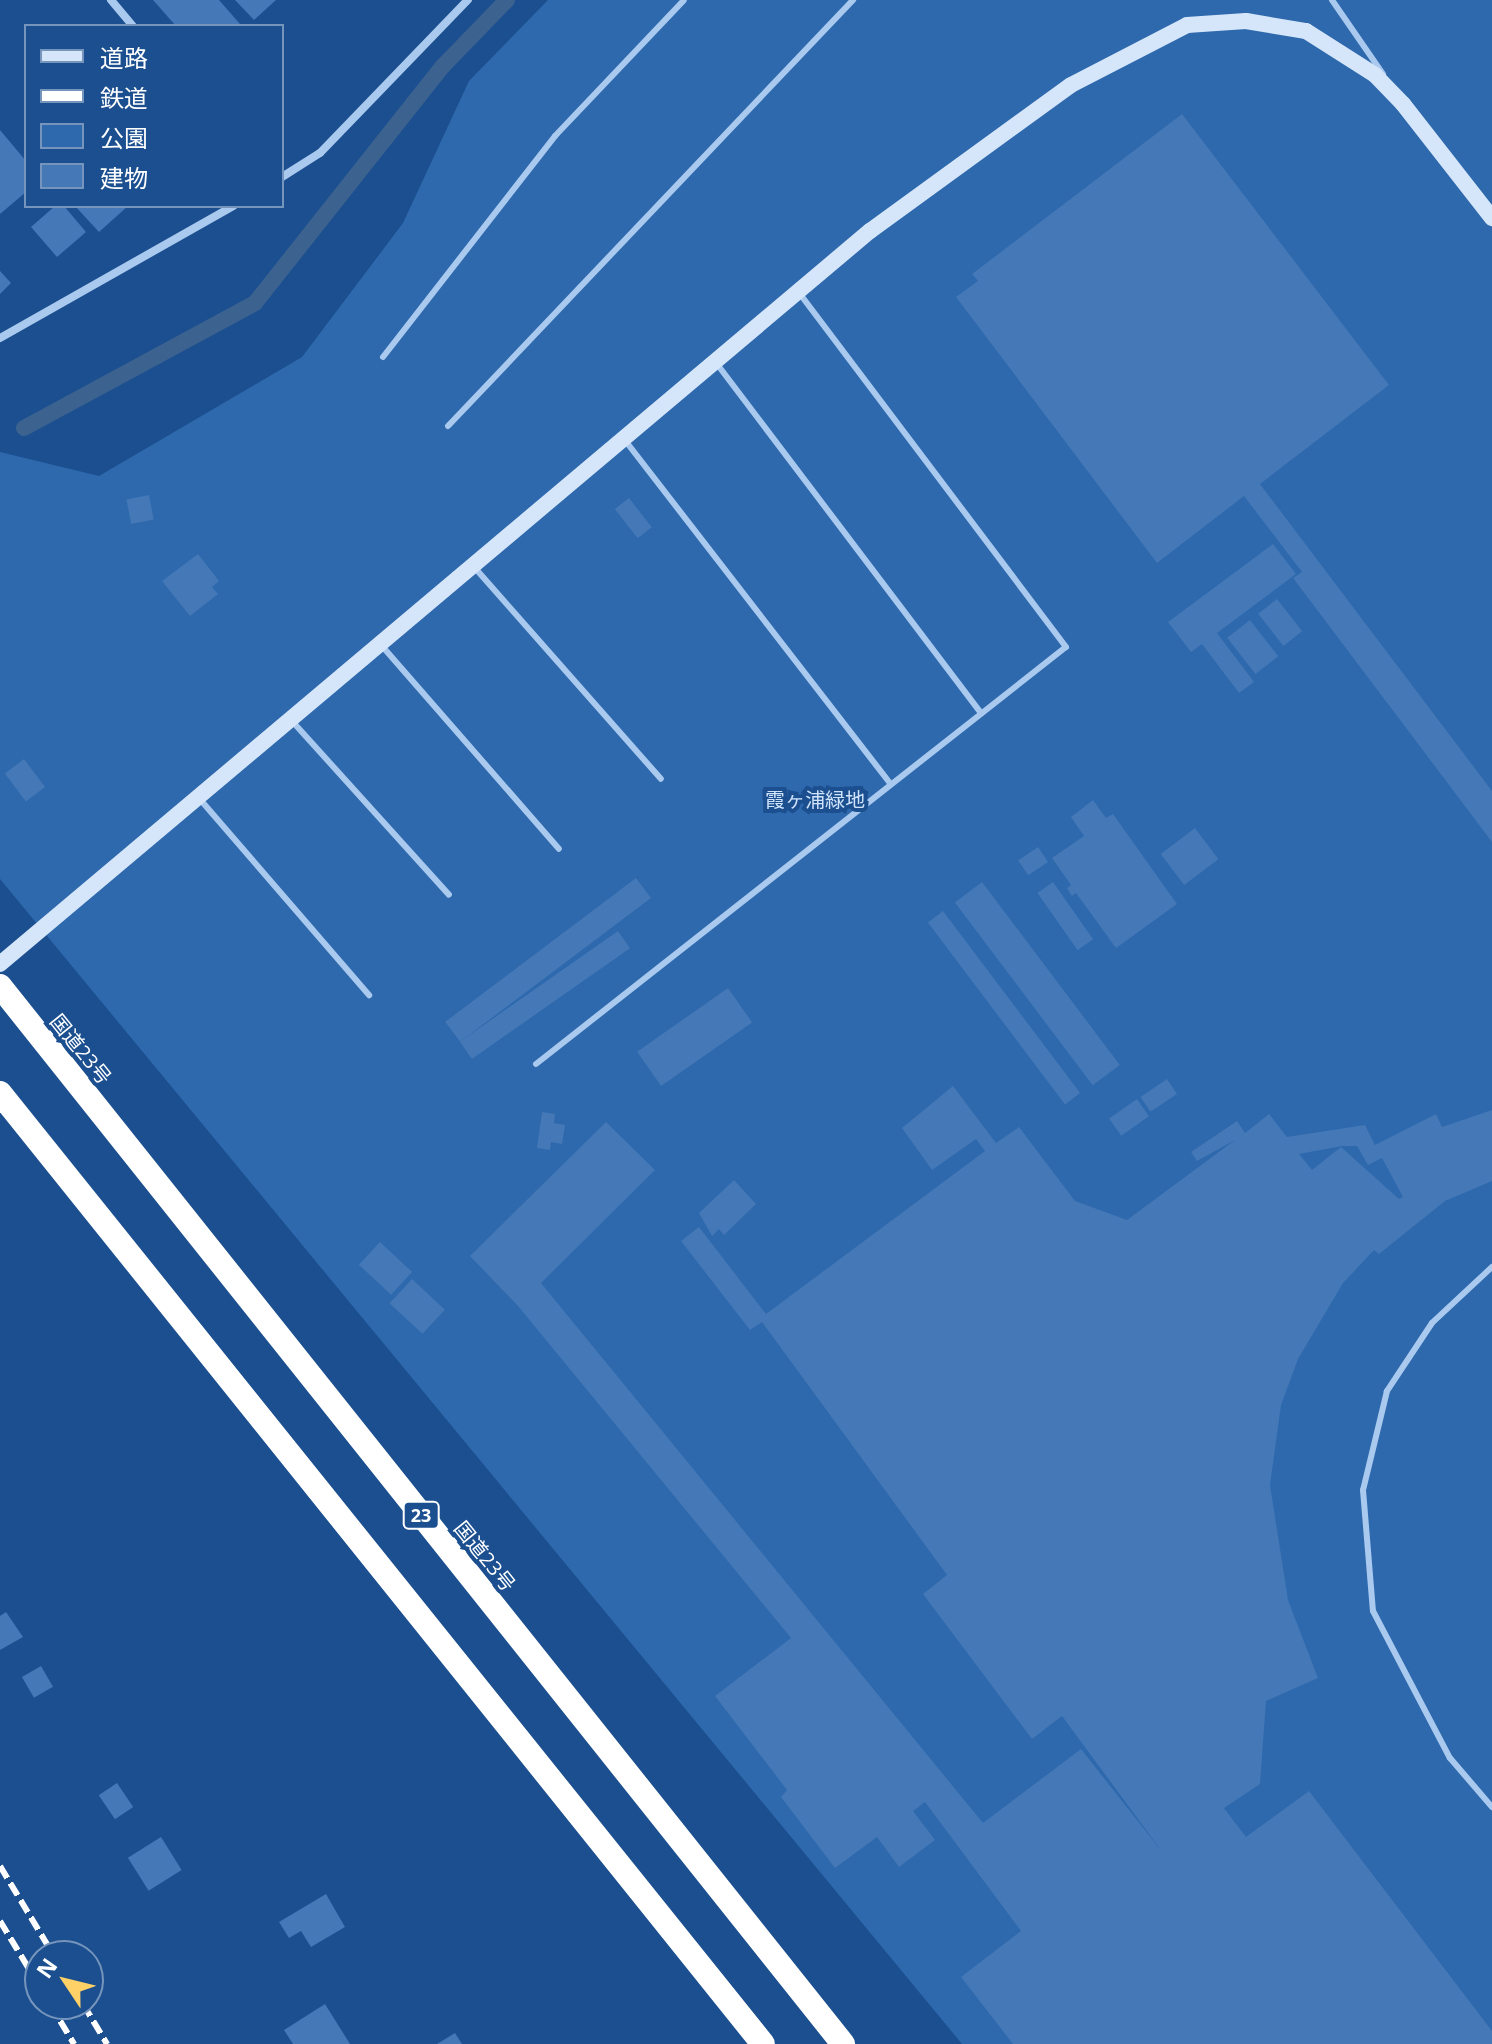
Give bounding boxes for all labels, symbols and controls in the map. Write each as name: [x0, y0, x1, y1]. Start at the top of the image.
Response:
legend: [24, 24, 284, 208]
text: 道路: [100, 41, 148, 74]
text: 鉄道: [100, 81, 148, 114]
text: 公園: [100, 121, 148, 154]
text: 建物: [100, 161, 148, 194]
park label: 霞ヶ浦緑地: [765, 787, 865, 811]
street label: 国道23号: [46, 1009, 116, 1089]
road number: 23: [401, 1501, 441, 1529]
street label: 国道23号: [450, 1516, 520, 1596]
north arrow: [24, 1940, 104, 2020]
text: N: [29, 1951, 63, 1983]

